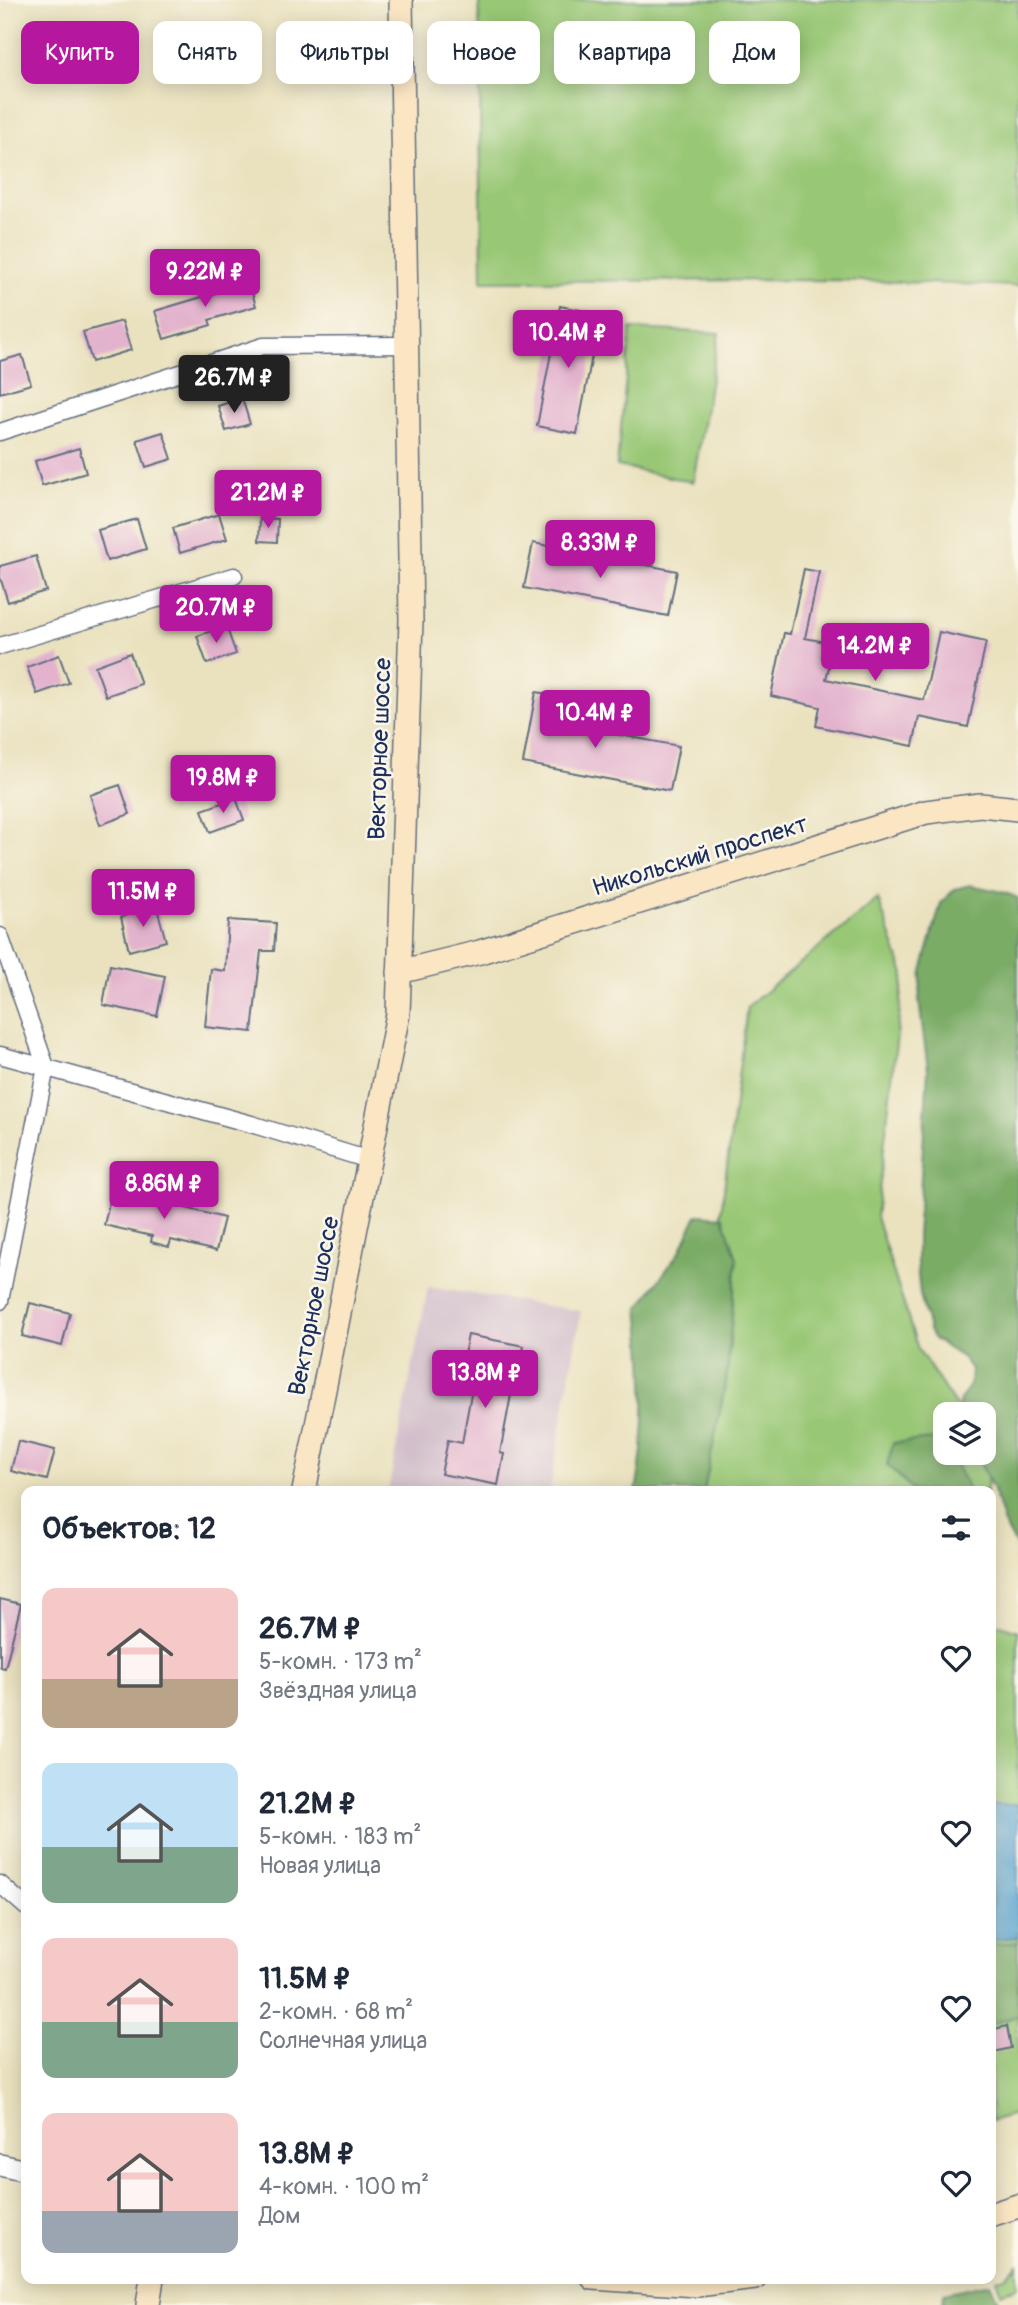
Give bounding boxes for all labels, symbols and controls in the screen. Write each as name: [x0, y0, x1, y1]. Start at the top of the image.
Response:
chip: Купить: [21, 21, 139, 84]
chip: Снять: [153, 21, 262, 84]
chip: Фильтры: [276, 21, 413, 84]
chip: Новое: [427, 21, 540, 84]
chip: Квартира: [554, 21, 695, 84]
chip: Дом: [709, 21, 800, 84]
pin: 9.22M ₽: [140, 250, 270, 309]
text: 9.22M ₽: [166, 257, 244, 286]
pin: 10.4M ₽: [503, 310, 633, 370]
text: 10.4M ₽: [529, 318, 607, 347]
pin: 26.7M ₽: [169, 356, 299, 415]
text: 26.7M ₽: [195, 363, 273, 392]
pin: 21.2M ₽: [203, 470, 333, 530]
text: 21.2M ₽: [230, 478, 306, 507]
pin: 8.33M ₽: [535, 520, 665, 580]
text: 8.33M ₽: [561, 528, 639, 557]
pin: 20.7M ₽: [151, 586, 281, 645]
text: 20.7M ₽: [175, 593, 257, 622]
pin: 14.2M ₽: [810, 624, 940, 683]
text: 14.2M ₽: [837, 631, 913, 660]
street label: Векторное шоссе: [362, 657, 398, 840]
pin: 10.4M ₽: [530, 690, 660, 750]
text: 10.4M ₽: [556, 698, 634, 727]
pin: 19.8M ₽: [158, 756, 288, 815]
text: 19.8M ₽: [187, 763, 259, 792]
street label: Никольский проспект: [589, 809, 811, 903]
pin: 11.5M ₽: [78, 870, 208, 929]
text: 11.5M ₽: [108, 877, 178, 906]
pin: 8.86M ₽: [99, 1162, 229, 1221]
text: 8.86M ₽: [126, 1169, 202, 1198]
street label: Векторное шоссе: [282, 1214, 346, 1398]
pin: 13.8M ₽: [420, 1350, 550, 1410]
text: 13.8M ₽: [448, 1358, 522, 1387]
map controls: [933, 1402, 996, 1465]
button: layers: [933, 1402, 996, 1465]
icon: filters: [937, 1509, 975, 1547]
text: Объектов: 12: [42, 1510, 216, 1547]
text: 26.7M ₽: [259, 1610, 362, 1647]
icon: home: [98, 1616, 182, 1700]
icon: heart: [937, 1639, 975, 1677]
text: 5-комн. · 173 m²: [259, 1647, 422, 1676]
text: Звёздная улица: [259, 1676, 417, 1705]
text: 21.2M ₽: [259, 1785, 357, 1822]
icon: home: [98, 1791, 182, 1875]
icon: heart: [937, 1814, 975, 1852]
text: 5-комн. · 183 m²: [259, 1822, 421, 1851]
text: Новая улица: [259, 1851, 381, 1880]
text: 11.5M ₽: [259, 1960, 351, 1997]
icon: home: [98, 1966, 182, 2050]
icon: heart: [937, 1989, 975, 2027]
text: 2-комн. · 68 m²: [259, 1997, 413, 2026]
text: Солнечная улица: [259, 2026, 427, 2055]
text: 13.8M ₽: [259, 2135, 355, 2172]
icon: home: [98, 2141, 182, 2225]
icon: heart: [937, 2164, 975, 2202]
text: 4-комн. · 100 m²: [259, 2172, 429, 2201]
text: Дом: [259, 2201, 300, 2230]

